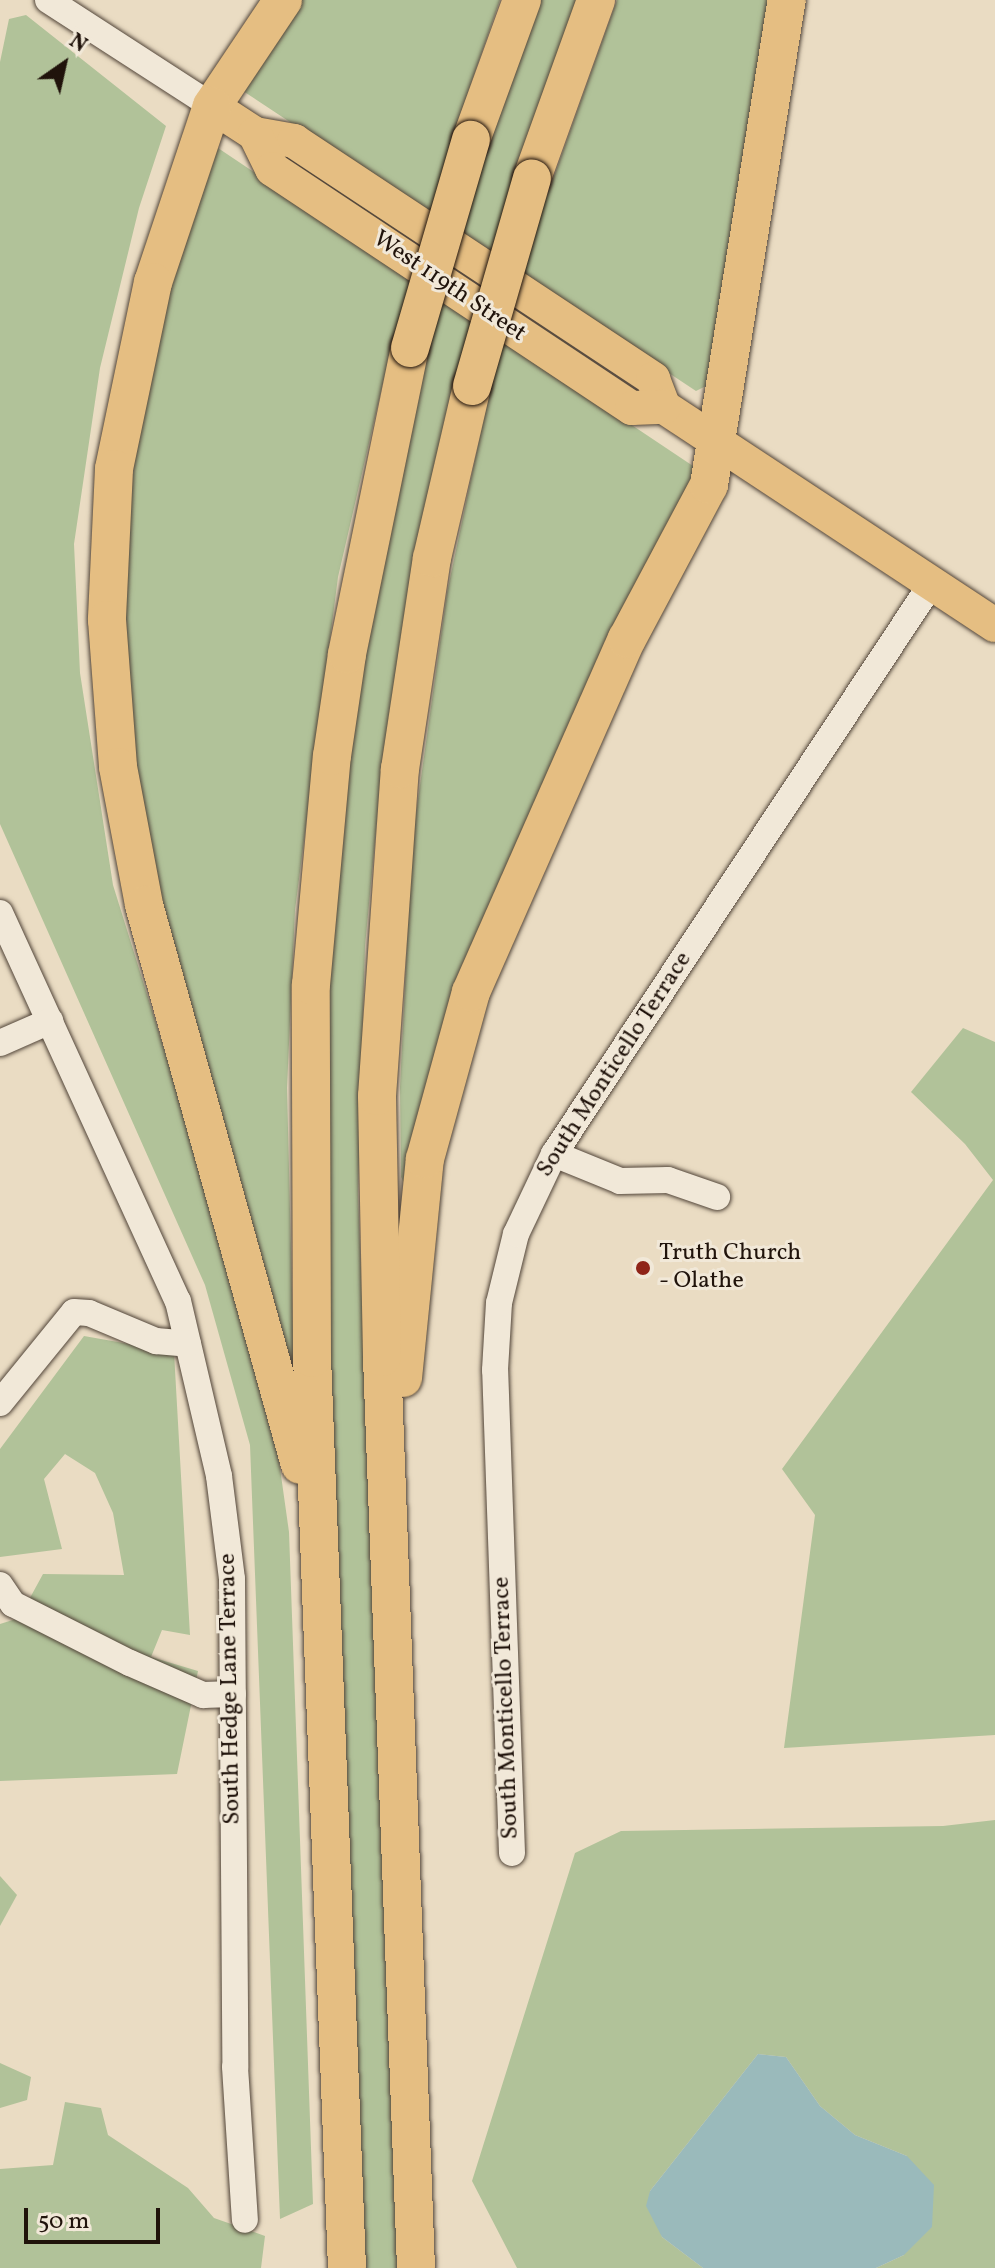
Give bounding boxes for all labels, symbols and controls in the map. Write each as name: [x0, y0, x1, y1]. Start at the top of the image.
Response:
north arrow: [24, 24, 104, 104]
text: N: [62, 26, 93, 61]
street label: West 119th Street: [367, 225, 531, 349]
street label: South Monticello Terrace: [531, 947, 699, 1183]
place label: Truth Church - Olathe: [659, 1240, 801, 1296]
marker: Truth Church - Olathe: [634, 1259, 652, 1277]
street label: South Hedge Lane Terrace: [214, 1553, 248, 1825]
street label: South Monticello Terrace: [488, 1576, 526, 1840]
scale bar: [28, 2192, 164, 2242]
text: 50 m: [38, 2205, 90, 2239]

